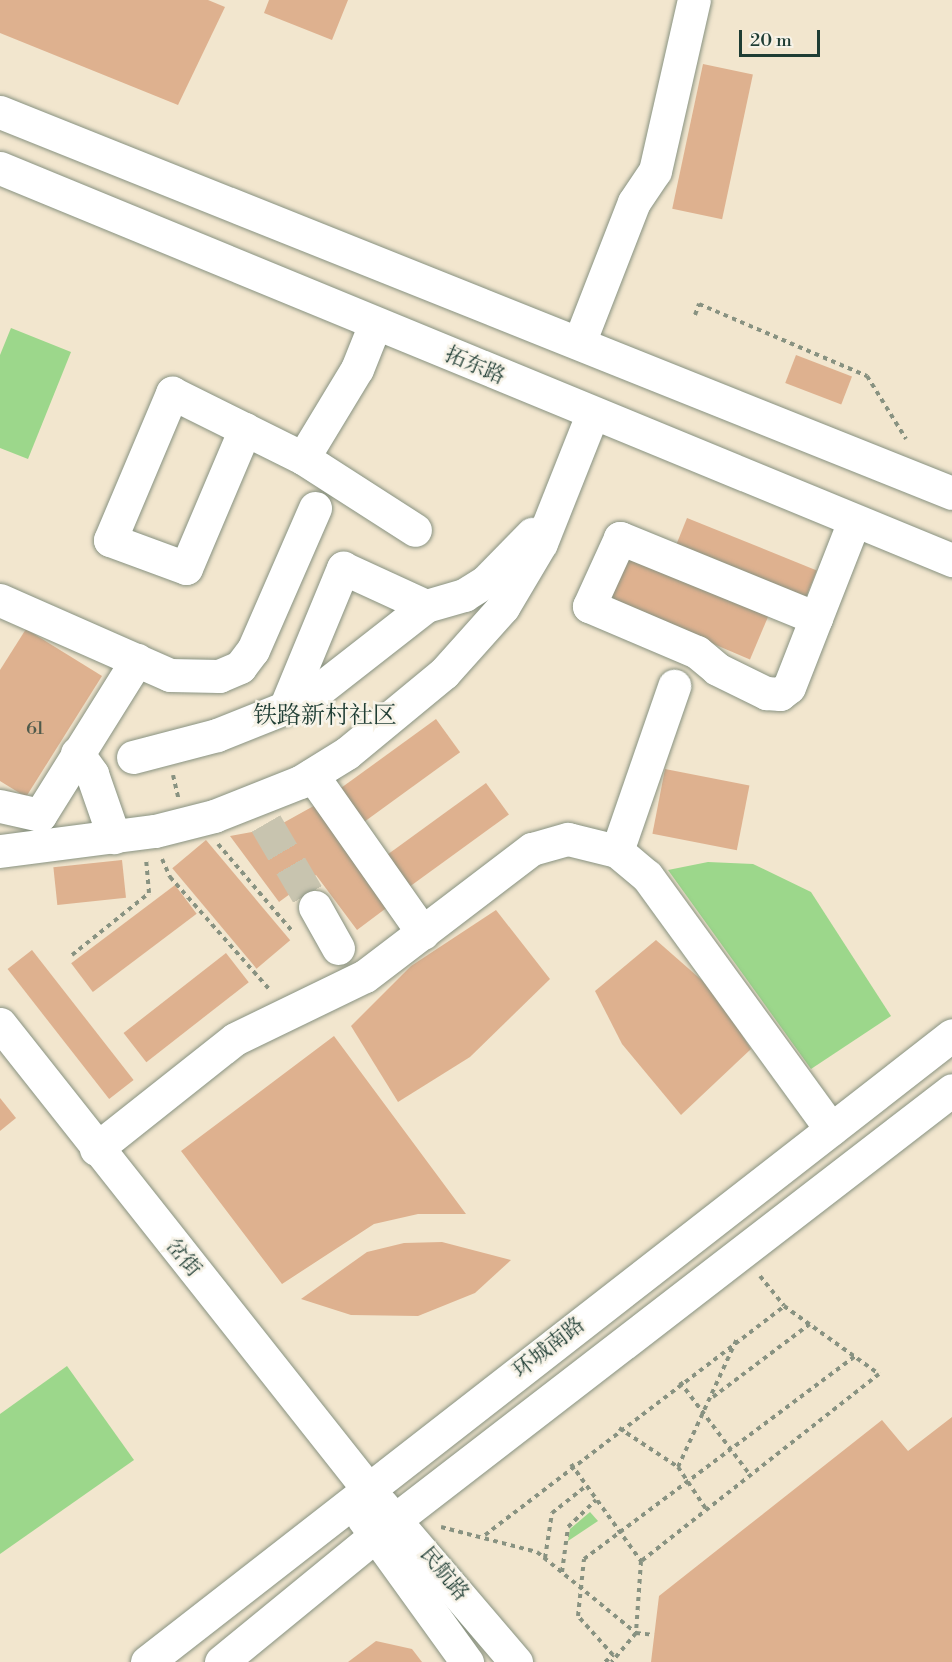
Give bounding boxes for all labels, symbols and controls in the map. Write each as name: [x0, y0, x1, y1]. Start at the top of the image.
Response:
scale bar: [742, 18, 823, 56]
text: 20 m: [750, 29, 792, 52]
street label: 拓东路: [441, 342, 509, 390]
district label: 铁路新村社区: [253, 703, 397, 731]
house number: 61: [26, 718, 44, 740]
street label: 岔街: [160, 1234, 206, 1282]
street label: 环城南路: [508, 1312, 590, 1384]
street label: 民航路: [414, 1542, 474, 1606]

